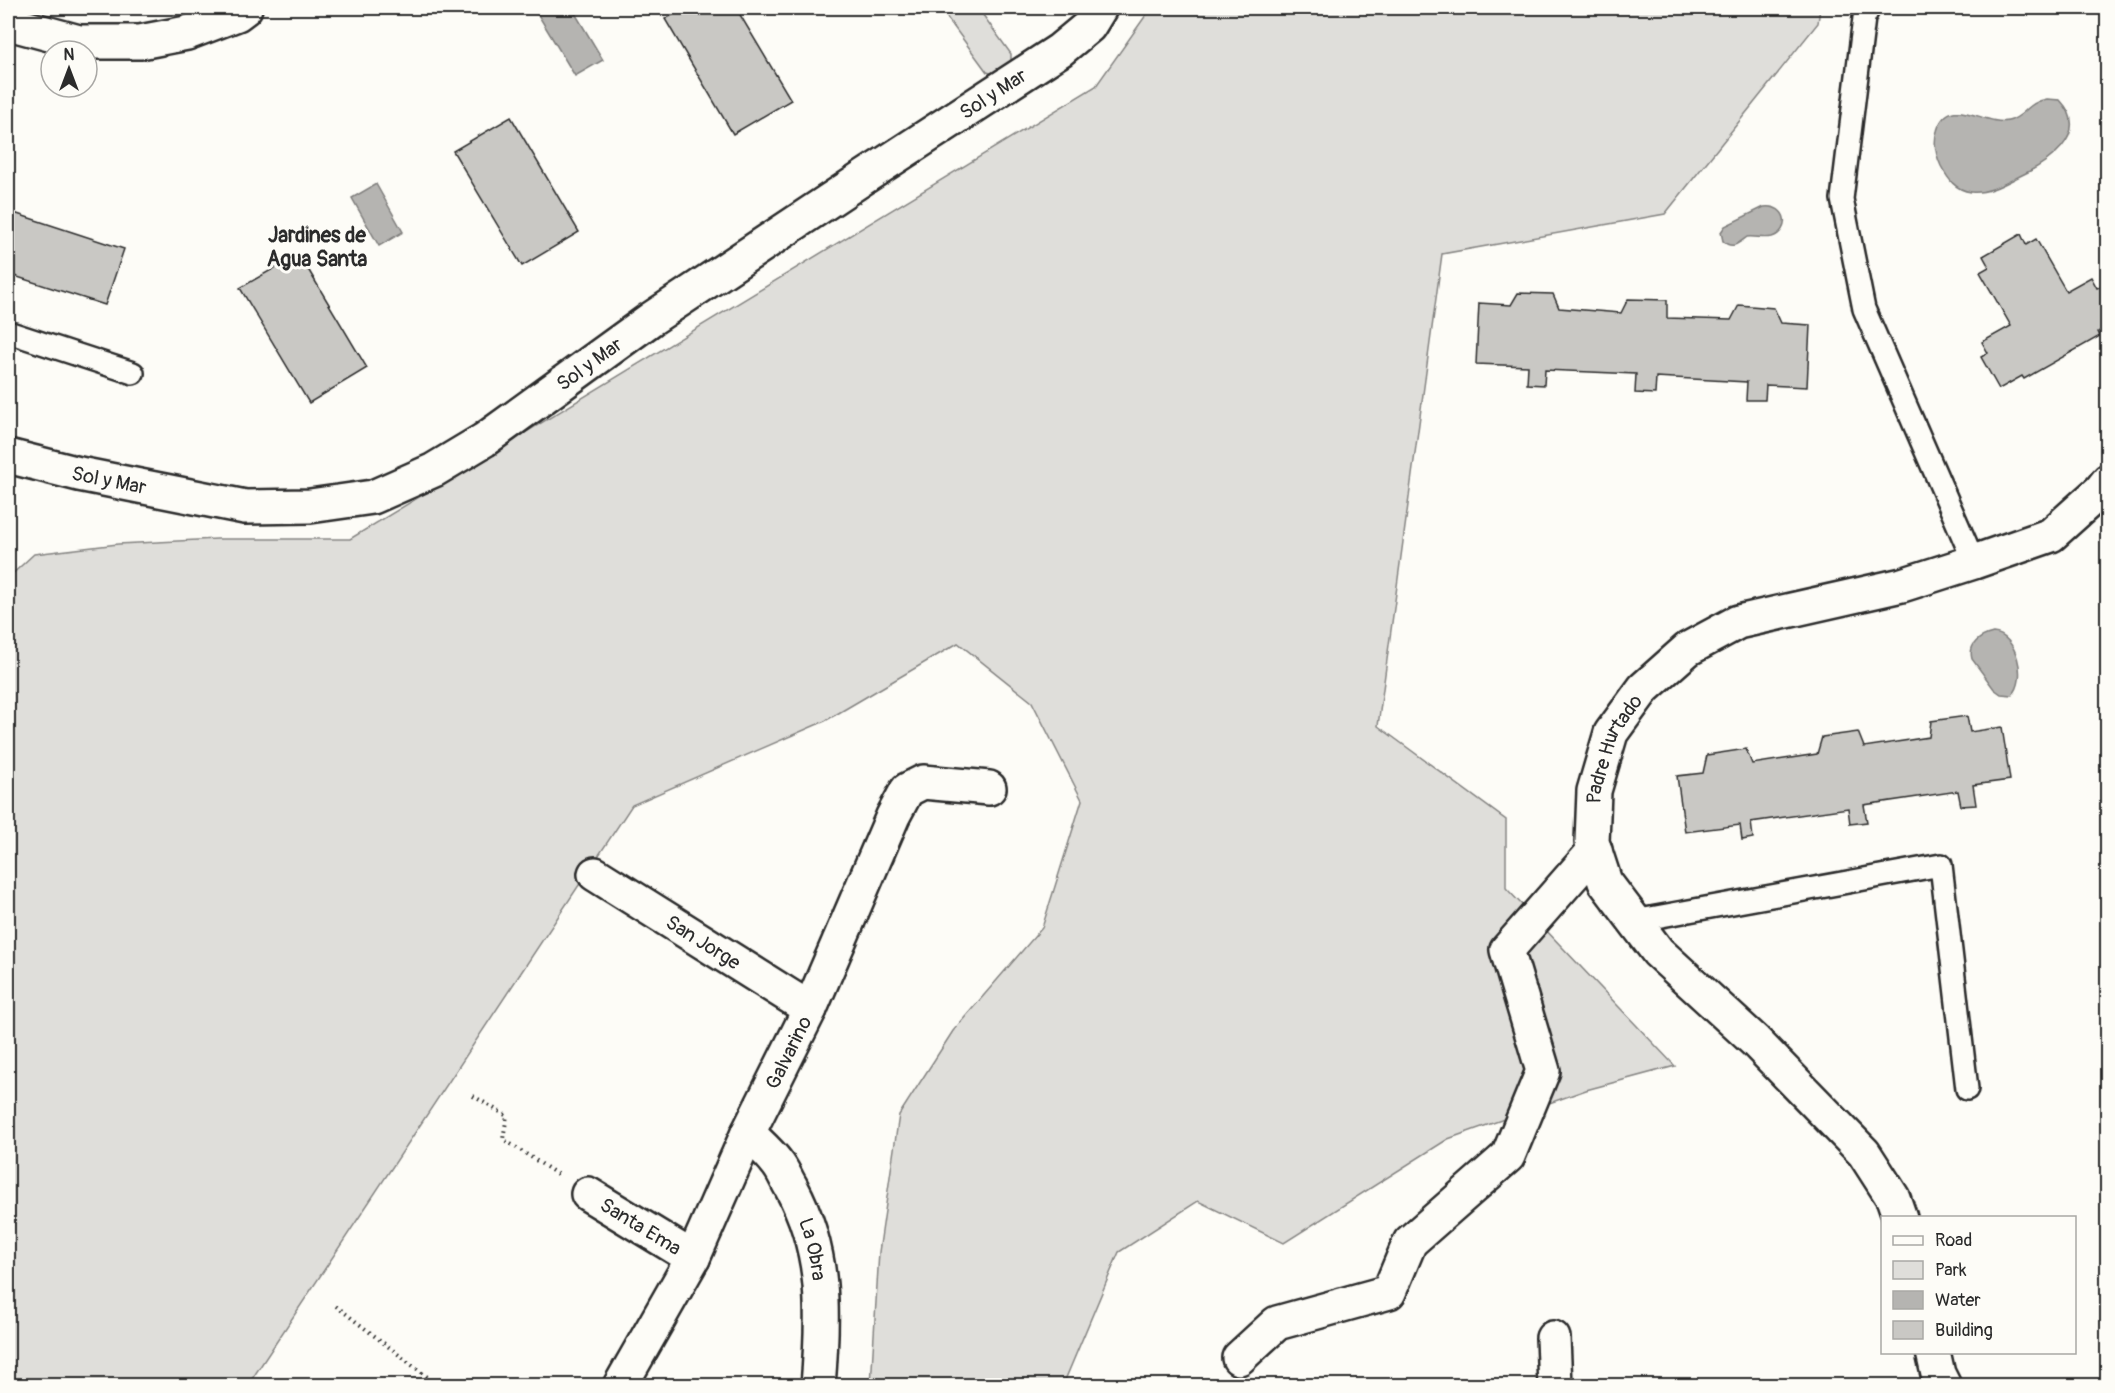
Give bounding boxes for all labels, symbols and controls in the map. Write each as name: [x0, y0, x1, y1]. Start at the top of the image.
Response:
north arrow: [39, 39, 99, 99]
text: N: [64, 45, 75, 65]
street label: Sol y Mar: [955, 63, 1031, 125]
district label: Jardines de Agua Santa: [267, 222, 367, 273]
street label: Sol y Mar: [551, 332, 627, 396]
street label: Sol y Mar: [69, 460, 149, 500]
street label: Padre Hurtado: [1581, 689, 1648, 804]
street label: San Jorge: [661, 909, 745, 975]
street label: Galvarino: [760, 1011, 817, 1093]
street label: Santa Ema: [596, 1192, 686, 1261]
street label: La Obra: [794, 1214, 832, 1282]
legend: [1881, 1216, 2076, 1354]
text: Road: [1935, 1229, 1972, 1252]
text: Park: [1935, 1259, 1967, 1282]
text: Water: [1935, 1289, 1981, 1312]
text: Building: [1935, 1319, 1993, 1342]

